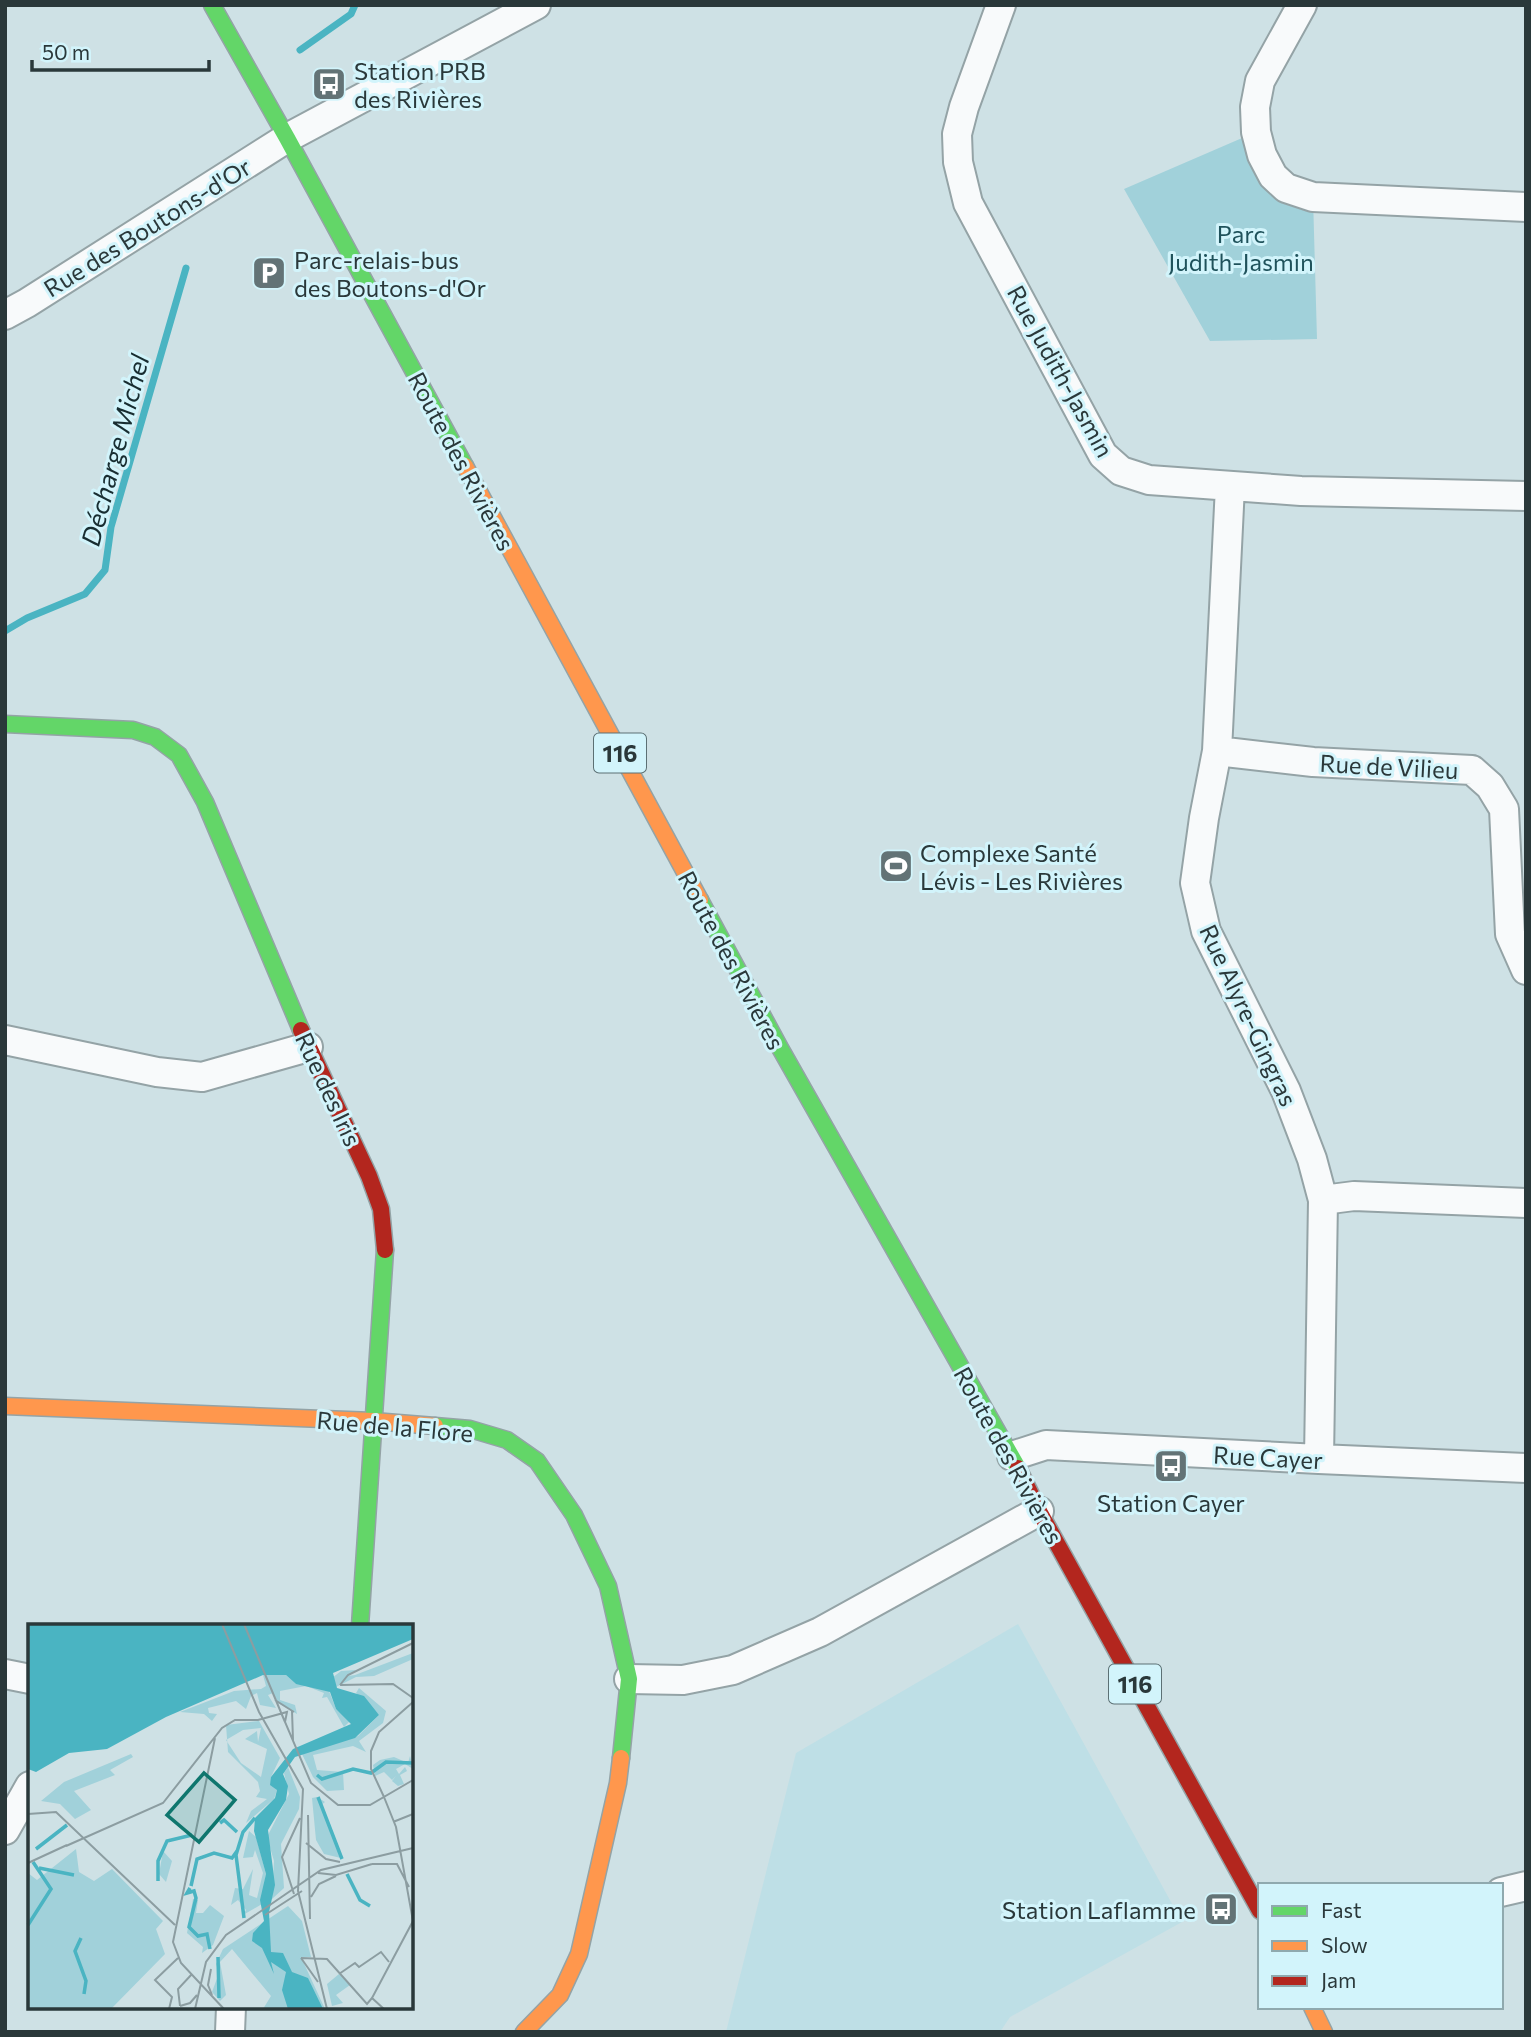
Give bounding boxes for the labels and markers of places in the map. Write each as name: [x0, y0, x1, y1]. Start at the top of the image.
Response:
place label: Station PRB des Rivières: [354, 56, 486, 113]
bus stop icon: Station PRB des Rivières: [310, 65, 348, 103]
place label: Parc-relais-bus des Boutons-d'Or: [294, 245, 486, 302]
parking icon: Parc-relais-bus des Boutons-d'Or: [250, 254, 288, 292]
place label: Complexe Santé Lévis - Les Rivières: [920, 838, 1123, 895]
sports icon: Complexe Santé Lévis - Les Rivières: [877, 847, 915, 885]
bus stop icon: Station Cayer: [1152, 1447, 1190, 1485]
place label: Station Cayer: [1097, 1488, 1245, 1517]
bus stop icon: Station Laflamme: [1202, 1890, 1240, 1928]
place label: Station Laflamme: [1002, 1895, 1196, 1924]

